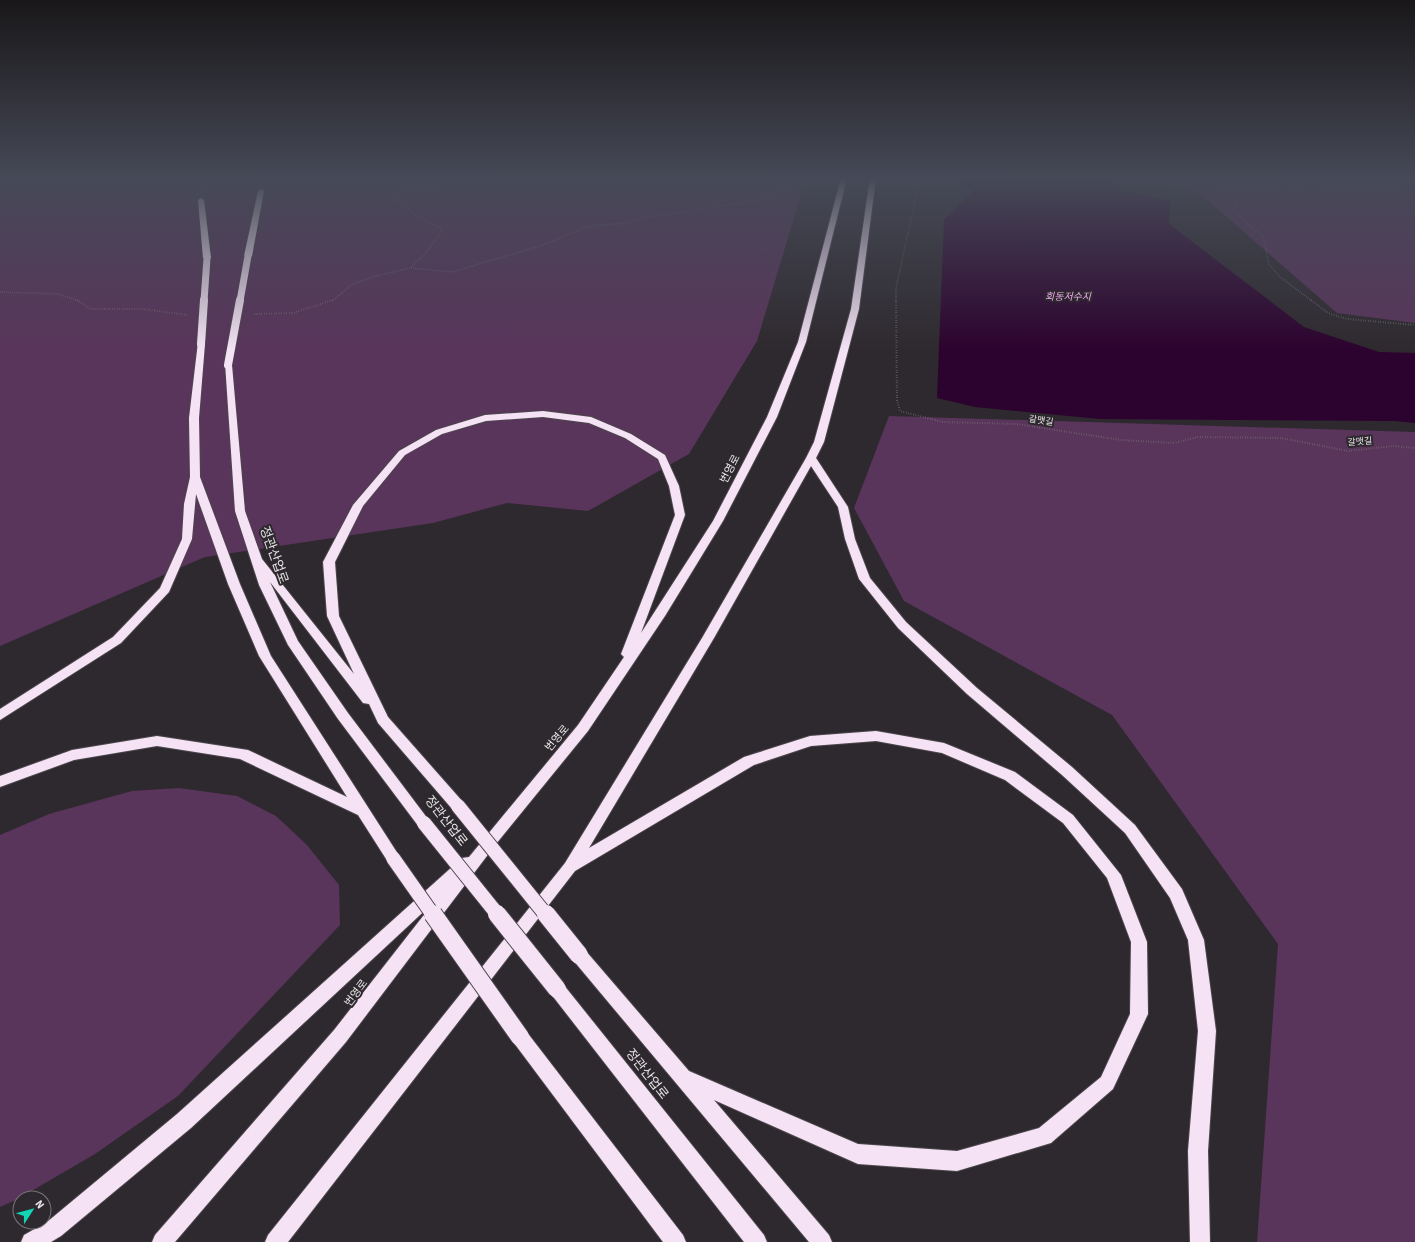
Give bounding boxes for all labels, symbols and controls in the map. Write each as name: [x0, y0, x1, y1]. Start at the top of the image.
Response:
water label: 회동저수지: [1045, 290, 1092, 304]
street label: 갈맷길: [1028, 413, 1054, 429]
street label: 갈맷길: [1347, 434, 1373, 450]
street label: 번영로: [716, 452, 744, 486]
street label: 정관산업로: [255, 524, 293, 586]
street label: 번영로: [541, 722, 573, 754]
street label: 정관산업로: [420, 792, 472, 850]
street label: 번영로: [341, 976, 371, 1010]
street label: 정관산업로: [621, 1045, 673, 1103]
north arrow: [12, 1190, 52, 1230]
text: N: [31, 1197, 48, 1212]

